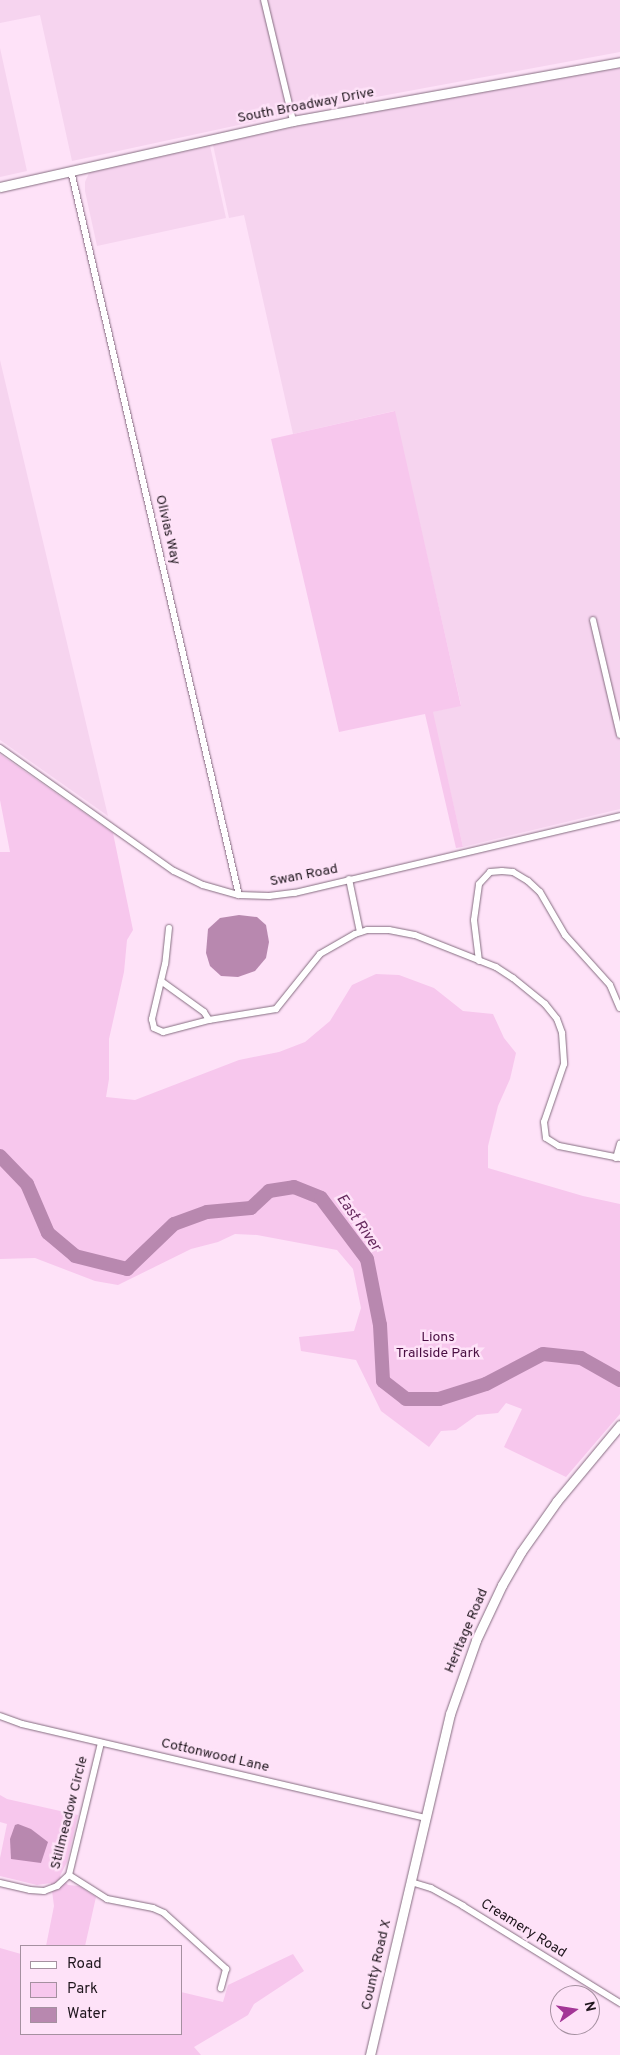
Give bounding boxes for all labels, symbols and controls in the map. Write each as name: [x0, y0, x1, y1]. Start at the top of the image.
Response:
street label: South Broadway Drive: [236, 85, 376, 127]
street label: Olivias Way: [151, 493, 183, 567]
street label: Swan Road: [269, 861, 339, 891]
water label: East River: [332, 1191, 384, 1255]
park label: Lions Trailside Park: [396, 1330, 480, 1362]
street label: Heritage Road: [442, 1586, 492, 1676]
street label: Cottonwood Lane: [159, 1735, 271, 1777]
street label: Stillmeadow Circle: [48, 1755, 92, 1871]
street label: Creamery Road: [477, 1896, 569, 1962]
street label: County Road X: [358, 1918, 396, 2012]
legend: [20, 1945, 182, 2035]
text: Road: [67, 1955, 102, 1974]
text: Park: [67, 1980, 98, 1999]
north arrow: [550, 1985, 600, 2035]
text: N: [580, 2000, 599, 2014]
text: Water: [67, 2005, 106, 2024]

